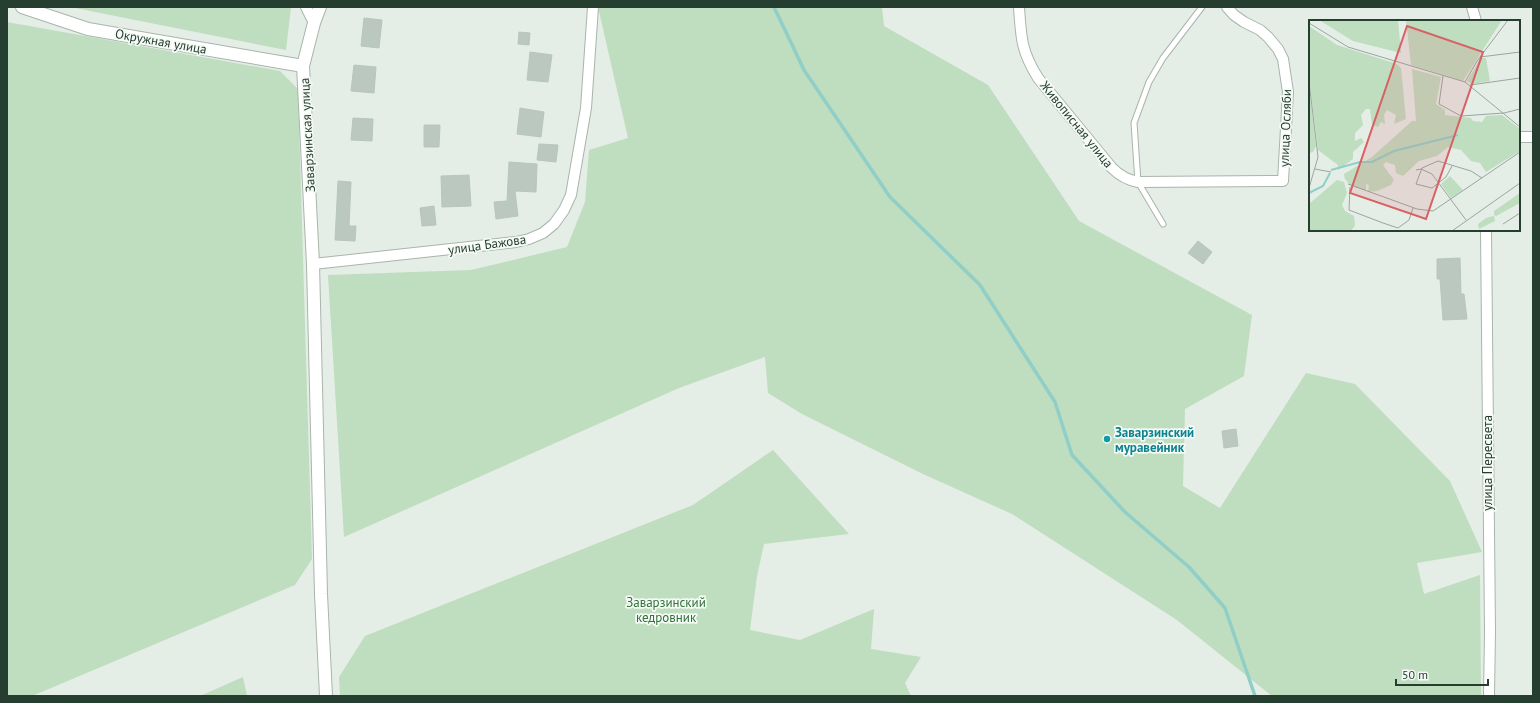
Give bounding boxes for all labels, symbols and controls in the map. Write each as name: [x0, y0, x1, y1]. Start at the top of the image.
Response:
inset map: [1309, 20, 1520, 231]
street label: Окружная улица: [114, 25, 208, 58]
street label: Заварзинская улица: [296, 77, 319, 193]
street label: Живописная улица: [1036, 77, 1117, 171]
street label: улица Осляби: [1276, 89, 1295, 167]
street label: улица Бажова: [447, 231, 527, 258]
street label: улица Пересвета: [1479, 415, 1496, 511]
place label: Заварзинский муравейник: [1115, 424, 1194, 456]
marker: Заварзинский муравейник: [1102, 434, 1112, 444]
park label: Заварзинский кедровник: [626, 594, 706, 626]
scale bar: [1396, 661, 1488, 687]
text: 50 m: [1402, 667, 1428, 682]

